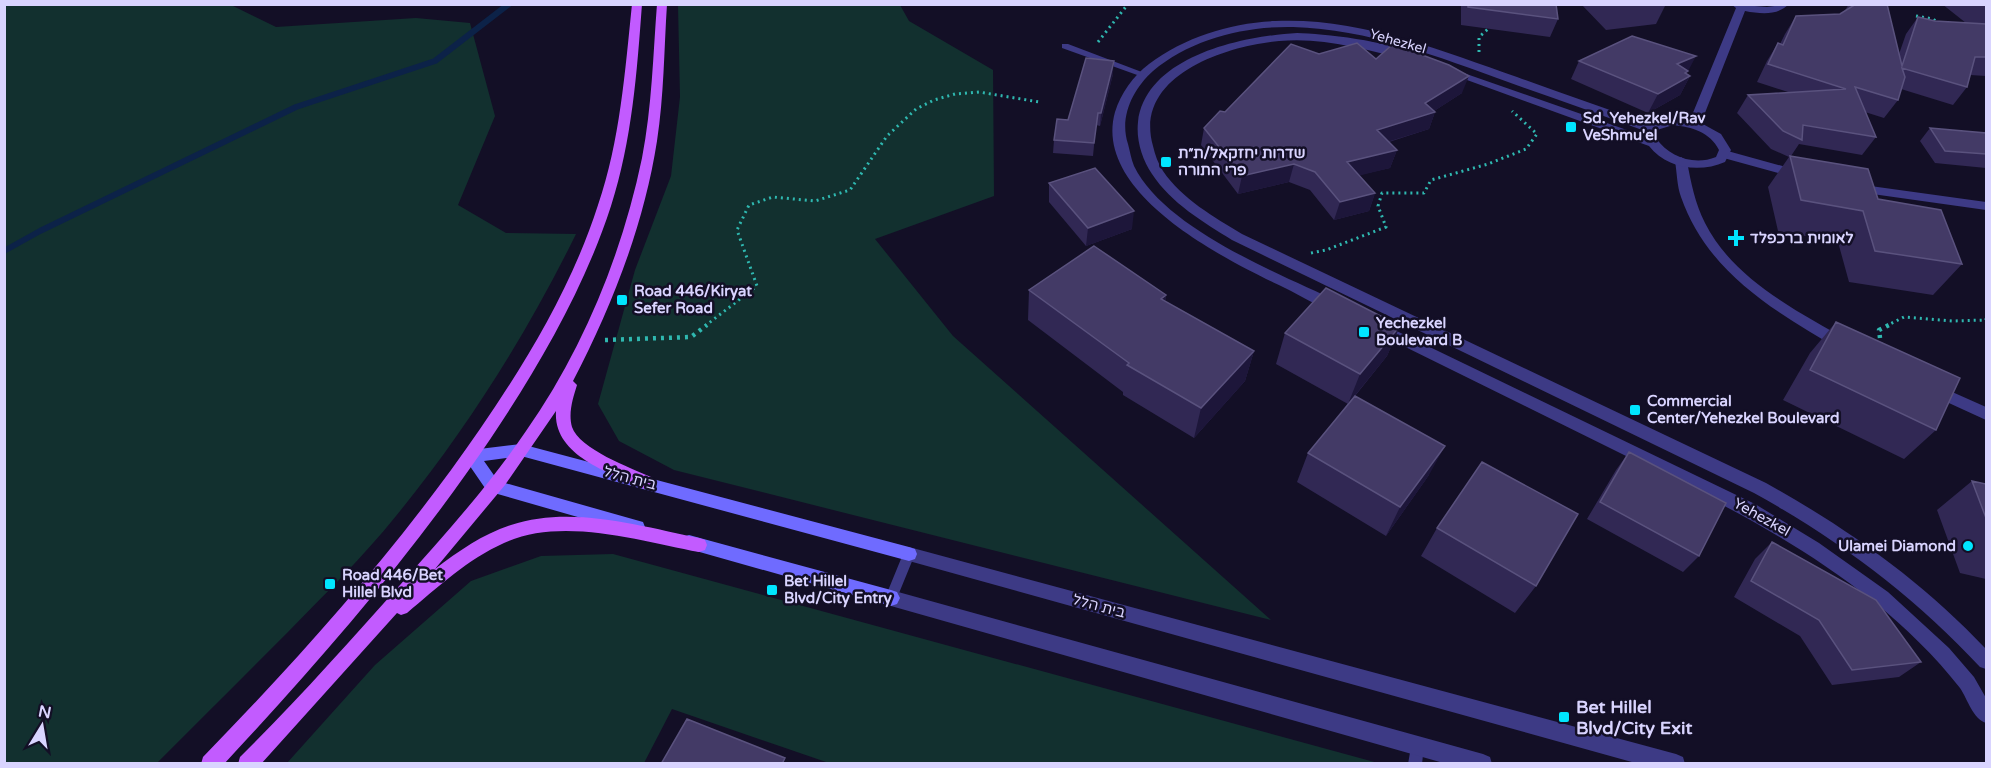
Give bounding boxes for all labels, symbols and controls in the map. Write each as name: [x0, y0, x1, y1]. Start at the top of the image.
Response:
street label: Yehezkel: [1368, 25, 1428, 58]
place label: Sd. Yehezkel/Rav VeShmu'el: [1583, 109, 1705, 144]
marker: Sd. Yehezkel/Rav VeShmu'el: [1564, 120, 1578, 134]
place label: שדרות יחזקאל/ת״ת פרי התורה: [1178, 144, 1305, 179]
marker: שדרות יחזקאל/ת״ת פרי התורה: [1159, 155, 1173, 169]
marker: לאומית ברכפלד: [1727, 229, 1745, 247]
place label: לאומית ברכפלד: [1750, 229, 1854, 247]
place label: Road 446/Kiryat Sefer Road: [634, 282, 752, 317]
marker: Road 446/Kiryat Sefer Road: [615, 293, 629, 307]
place label: Yechezkel Boulevard B: [1376, 314, 1462, 349]
marker: Yechezkel Boulevard B: [1357, 325, 1371, 339]
place label: Commercial Center/Yehezkel Boulevard: [1647, 392, 1839, 427]
marker: Commercial Center/Yehezkel Boulevard: [1628, 403, 1642, 417]
street label: בית הלל: [602, 462, 659, 494]
street label: Yehezkel: [1730, 494, 1794, 540]
place label: Ulamei Diamond: [1838, 537, 1956, 555]
marker: Ulamei Diamond: [1961, 539, 1975, 553]
place label: Road 446/Bet Hillel Blvd: [342, 566, 443, 601]
place label: Bet Hillel Blvd/City Entry: [784, 572, 892, 608]
marker: Road 446/Bet Hillel Blvd: [323, 577, 337, 591]
marker: Bet Hillel Blvd/City Entry: [765, 583, 779, 597]
street label: בית הלל: [1071, 590, 1128, 622]
north arrow: [12, 696, 72, 756]
place label: Bet Hillel Blvd/City Exit: [1576, 696, 1692, 739]
text: N: [36, 701, 53, 723]
marker: Bet Hillel Blvd/City Exit: [1557, 710, 1571, 724]

